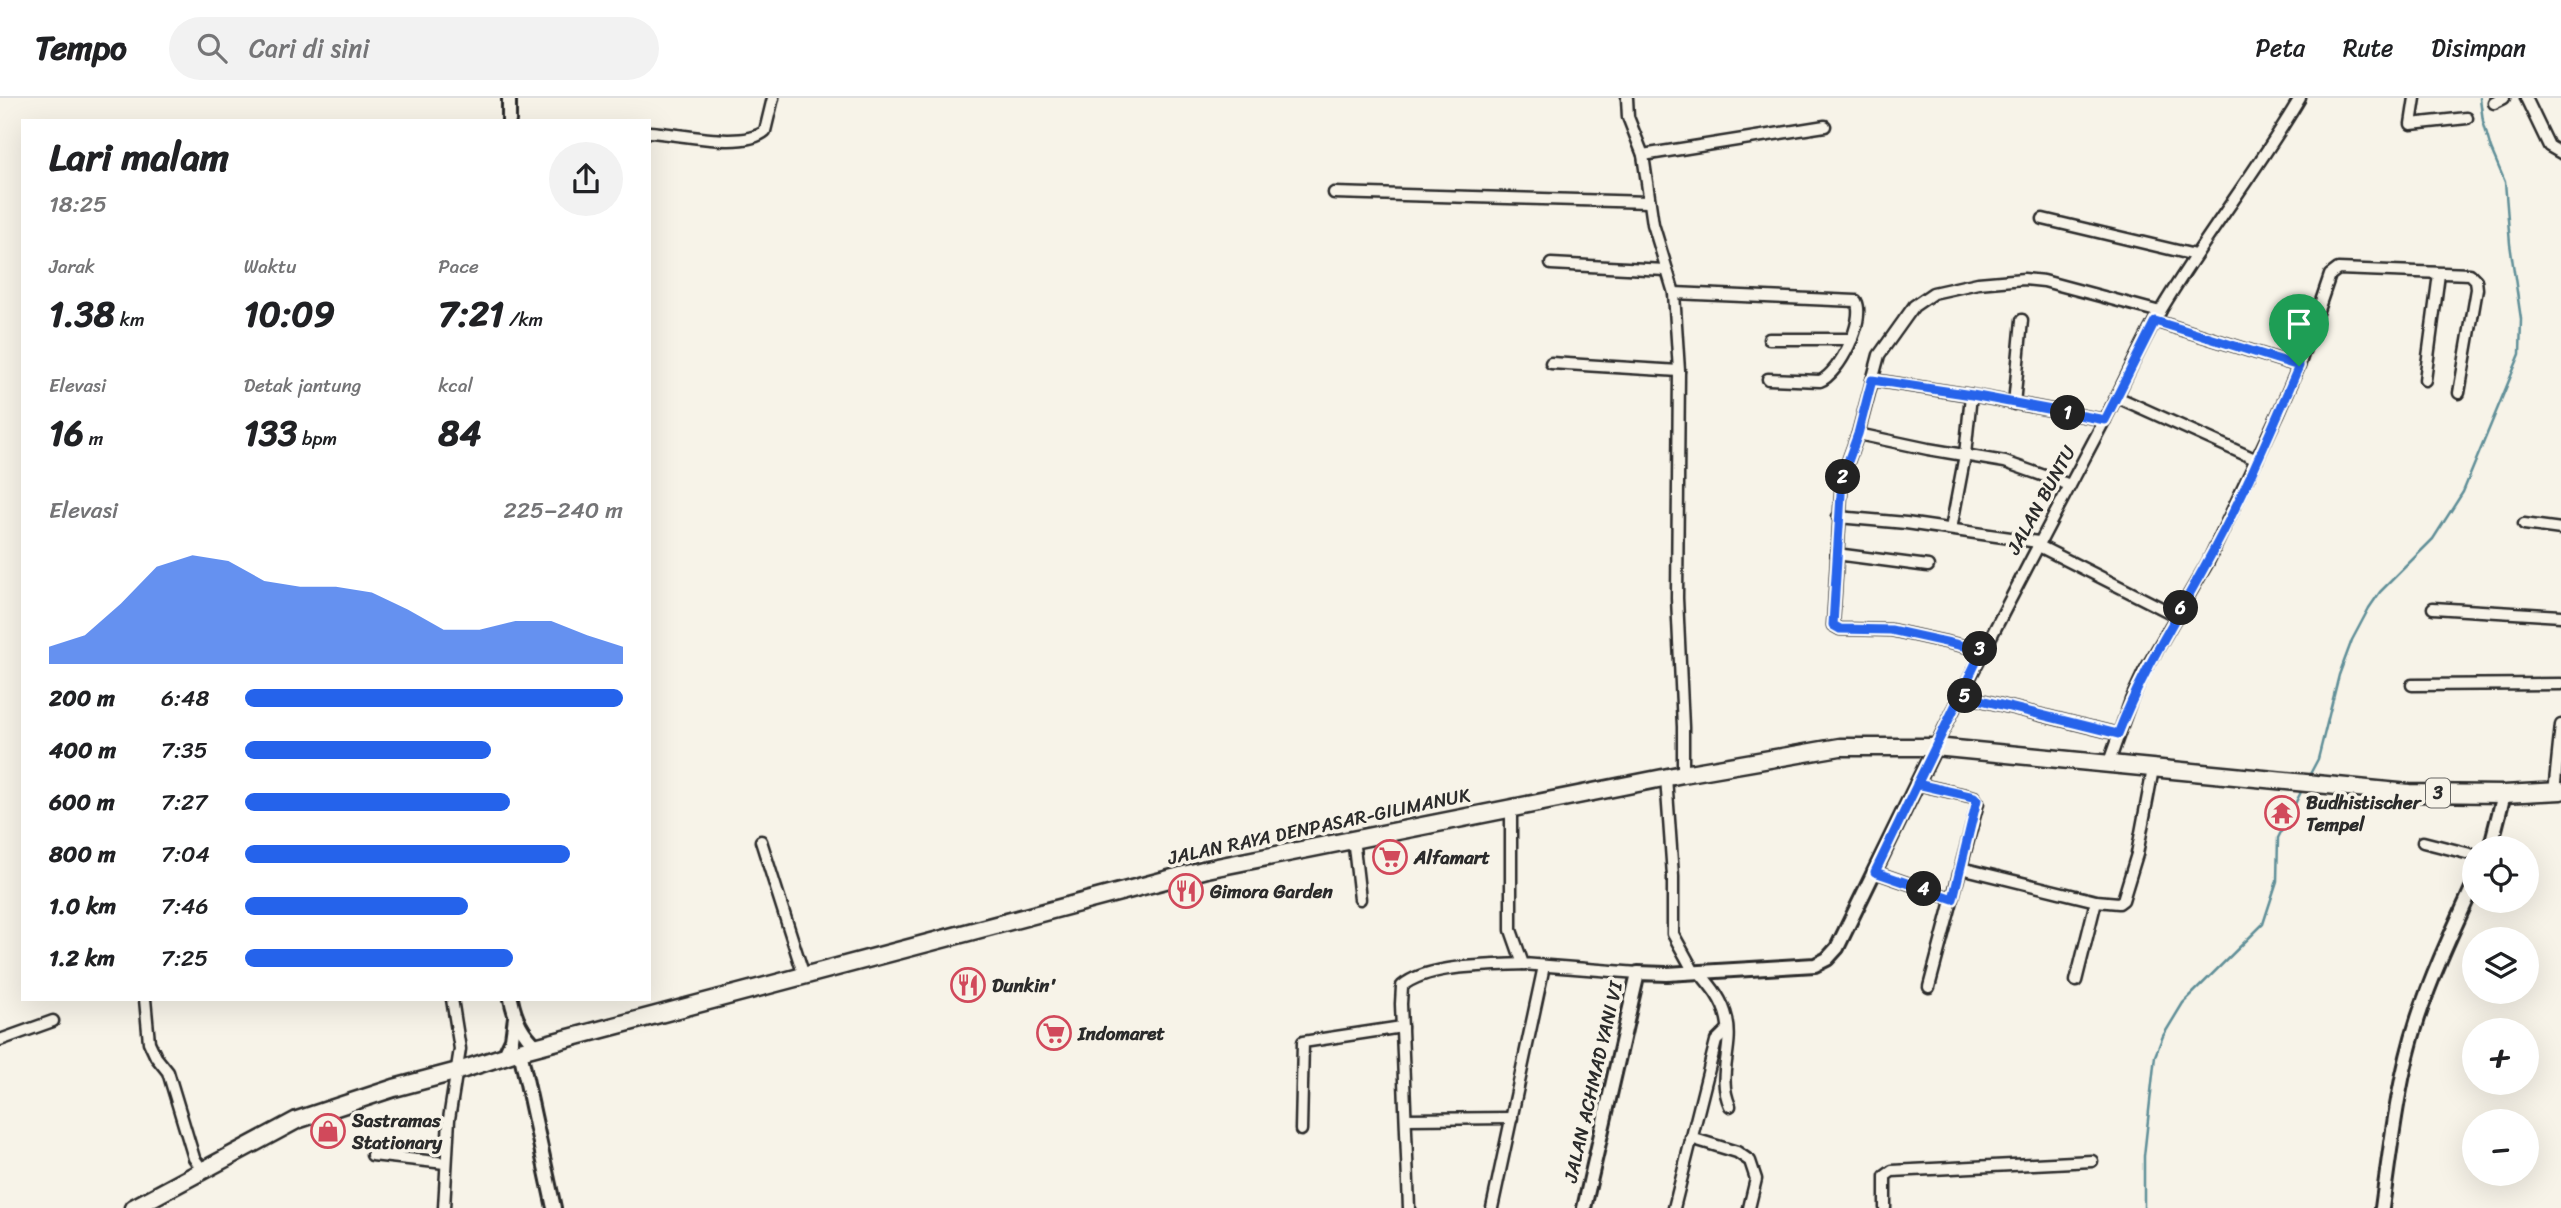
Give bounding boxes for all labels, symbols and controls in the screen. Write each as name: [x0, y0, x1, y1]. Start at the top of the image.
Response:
search box: [169, 17, 659, 80]
text: Tempo: [35, 19, 127, 77]
text: Cari di sini: [249, 25, 369, 71]
text: Peta: [2256, 27, 2305, 69]
text: Rute: [2343, 27, 2393, 69]
text: Disimpan: [2431, 27, 2526, 69]
icon: search: [193, 29, 231, 67]
text: Lari malam: [49, 124, 229, 191]
button: share: [549, 142, 623, 216]
text: 18:25: [49, 184, 107, 225]
text: Jarak: [49, 250, 95, 283]
text: Waktu: [244, 250, 296, 283]
text: Pace: [438, 250, 479, 283]
text: 1.38: [49, 283, 115, 345]
text: 10:09: [244, 283, 335, 345]
text: 7:21: [438, 283, 504, 345]
pin: [2269, 294, 2329, 366]
text: km: [115, 303, 145, 336]
text: /km: [504, 303, 543, 336]
icon: arrive: [2280, 305, 2318, 343]
text: Elevasi: [49, 369, 106, 402]
text: Detak jantung: [244, 369, 361, 402]
text: kcal: [438, 369, 473, 402]
pin: 1: [2050, 396, 2086, 430]
text: 1: [2063, 396, 2072, 429]
text: 16: [49, 402, 84, 464]
text: 133: [244, 402, 297, 464]
text: 84: [438, 402, 481, 464]
text: m: [84, 422, 103, 455]
text: bpm: [297, 422, 337, 455]
street label: JALAN BUNTU: [1997, 439, 2085, 561]
pin: 2: [1826, 460, 1860, 494]
text: 2: [1837, 460, 1848, 493]
text: Elevasi: [49, 490, 118, 531]
text: 225–240 m: [504, 490, 623, 531]
pin: 6: [2164, 590, 2198, 626]
text: 6: [2175, 591, 2186, 624]
pin: 3: [1962, 632, 1997, 666]
text: 3: [1974, 632, 1985, 665]
text: 200 m: [49, 678, 115, 719]
text: 6:48: [161, 678, 209, 719]
pin: 5: [1948, 678, 1982, 714]
text: 5: [1959, 679, 1970, 712]
text: 400 m: [49, 730, 116, 771]
text: 7:35: [161, 730, 208, 771]
street label: JALAN RAYA DENPASAR-GILIMANUK: [1164, 778, 1474, 874]
road number: 3: [2426, 778, 2450, 808]
text: 600 m: [49, 782, 115, 823]
text: 7:27: [161, 782, 207, 823]
place label: Budhistischer Tempel: [2306, 786, 2423, 841]
temple icon: Budhistischer Tempel: [2263, 794, 2301, 832]
text: 800 m: [49, 834, 116, 875]
text: 7:04: [161, 834, 210, 875]
map controls: [2462, 836, 2539, 1186]
button: locate: [2462, 836, 2539, 913]
supermarket icon: Alfamart: [1371, 838, 1409, 876]
place label: Alfamart: [1413, 841, 1491, 874]
restaurant icon: Gimora Garden: [1167, 872, 1205, 910]
pin: 4: [1906, 872, 1941, 906]
text: 4: [1918, 872, 1929, 905]
place label: Gimora Garden: [1209, 875, 1334, 908]
text: 1.0 km: [49, 886, 116, 927]
text: 7:46: [161, 886, 209, 927]
button: layers: [2462, 927, 2539, 1004]
text: 1.2 km: [49, 938, 115, 979]
text: 7:25: [161, 938, 208, 979]
restaurant icon: Dunkin': [949, 966, 987, 1004]
place label: Dunkin': [992, 969, 1057, 1002]
street label: JALAN ACHMAD YANI VI: [1554, 977, 1632, 1187]
supermarket icon: Indomaret: [1035, 1014, 1073, 1052]
place label: Indomaret: [1077, 1017, 1166, 1050]
button: +: [2462, 1018, 2539, 1095]
place label: Sastramas Stationary: [351, 1104, 443, 1159]
button: −: [2462, 1109, 2539, 1186]
shop icon: Sastramas Stationary: [309, 1112, 347, 1150]

